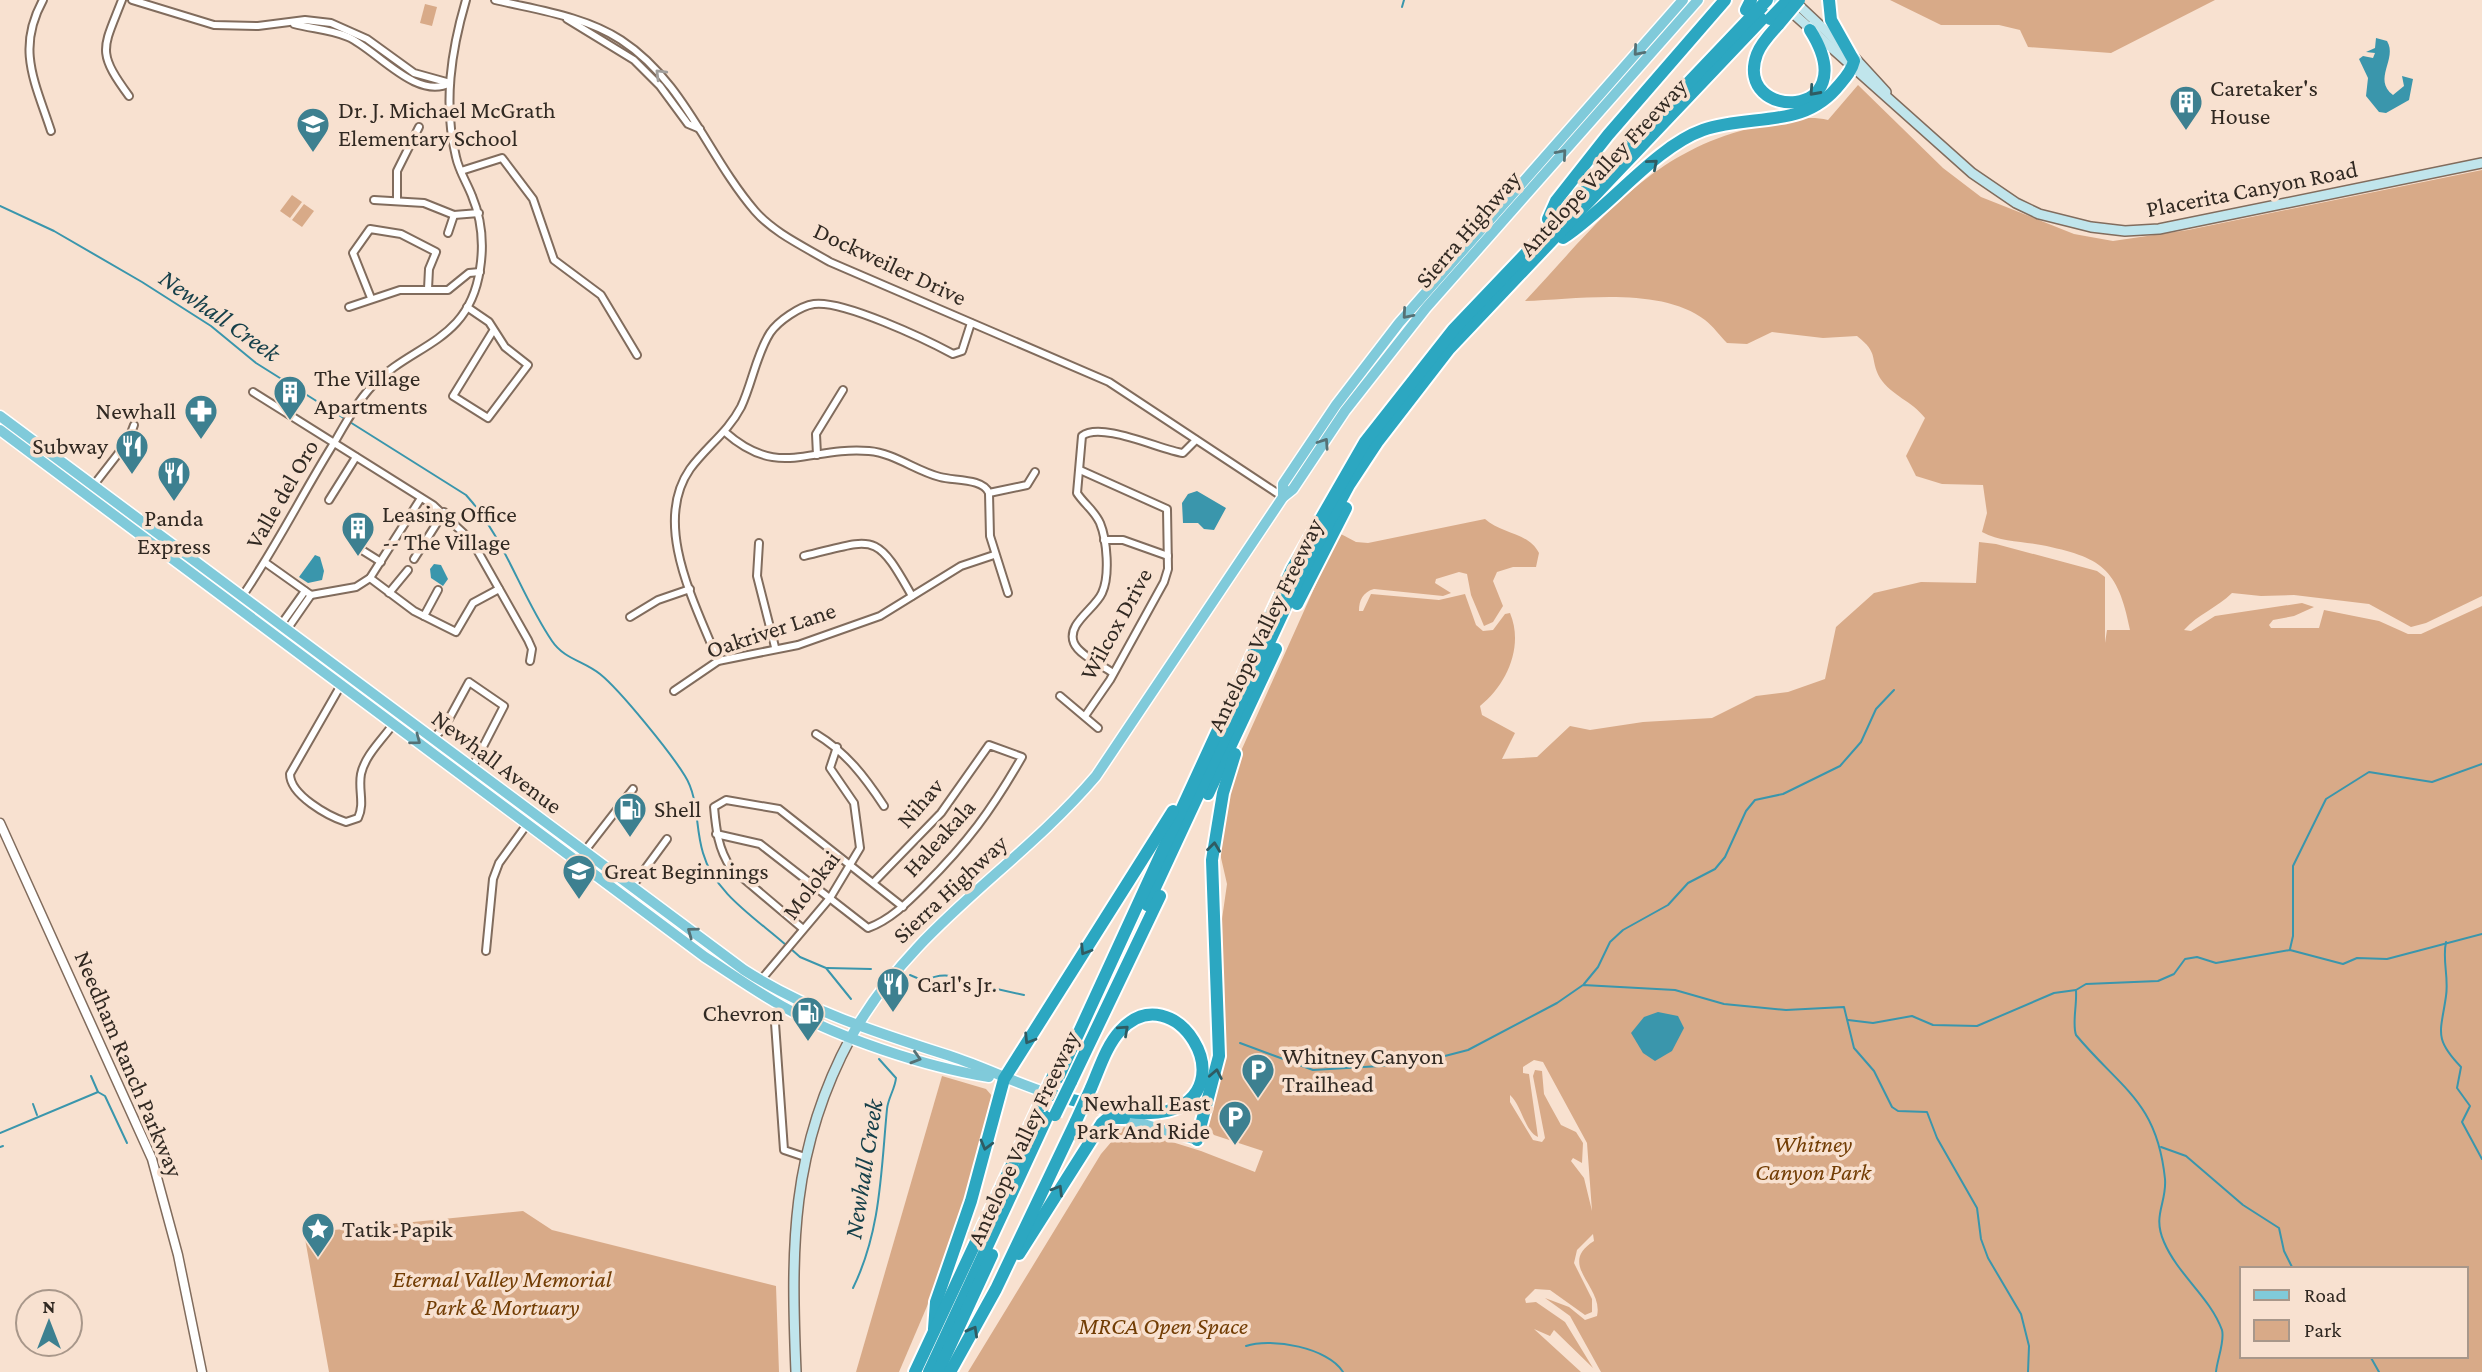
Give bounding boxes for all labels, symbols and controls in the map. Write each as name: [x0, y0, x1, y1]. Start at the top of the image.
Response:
one-way arrow: [1634, 43, 1646, 56]
one-way arrow: [656, 69, 669, 82]
street label: Antelope Valley Freeway: [1513, 71, 1693, 261]
place label: Caretaker's House: [2210, 74, 2318, 129]
one-way arrow: [1810, 82, 1822, 95]
building icon: Caretaker's House: [2167, 83, 2205, 132]
place label: Dr. J. Michael McGrath Elementary School: [338, 96, 556, 151]
school or university icon: Dr. J. Michael McGrath Elementary School: [294, 105, 332, 154]
one-way arrow: [1554, 149, 1566, 162]
street label: Placerita Canyon Road: [2144, 155, 2360, 222]
one-way arrow: [1645, 159, 1658, 172]
street label: Sierra Highway: [1409, 164, 1526, 293]
street label: Dockweiler Drive: [810, 216, 971, 311]
water label: Newhall Creek: [154, 263, 287, 369]
one-way arrow: [1403, 305, 1415, 318]
place label: The Village Apartments: [314, 364, 428, 419]
building icon: The Village Apartments: [271, 373, 309, 422]
pharmacy icon: Newhall: [182, 392, 220, 441]
place label: Newhall: [96, 397, 176, 424]
restaurant icon: Subway: [113, 427, 151, 476]
place label: Subway: [32, 432, 109, 459]
street label: Valle del Oro: [240, 434, 324, 553]
one-way arrow: [1316, 437, 1329, 450]
restaurant icon: Panda Express: [155, 454, 193, 503]
place label: Leasing Office -- The Village: [382, 500, 517, 555]
place label: Panda Express: [137, 504, 211, 559]
building icon: Leasing Office -- The Village: [339, 509, 377, 558]
street label: Antelope Valley Freeway: [1201, 513, 1328, 736]
street label: Wilcox Drive: [1074, 563, 1157, 684]
street label: Oakriver Lane: [703, 596, 839, 663]
street label: Newhall Avenue: [427, 704, 568, 819]
one-way arrow: [409, 732, 421, 745]
street label: Nihav: [891, 772, 949, 833]
fuel station icon: Shell: [611, 790, 649, 839]
street label: Haleakala: [897, 793, 980, 882]
place label: Shell: [654, 795, 701, 822]
street label: Sierra Highway: [887, 828, 1013, 948]
one-way arrow: [1206, 841, 1221, 853]
street label: Molokai: [776, 845, 845, 924]
school or university icon: Great Beginnings: [560, 852, 598, 901]
place label: Great Beginnings: [604, 857, 769, 884]
one-way arrow: [687, 928, 700, 941]
one-way arrow: [1080, 942, 1093, 955]
street label: Needham Ranch Parkway: [69, 947, 190, 1182]
restaurant icon: Carl's Jr.: [874, 965, 912, 1014]
place label: Carl's Jr.: [917, 970, 997, 997]
fuel station icon: Chevron: [789, 994, 827, 1043]
place label: Chevron: [703, 999, 784, 1026]
street label: Antelope Valley Freeway: [961, 1025, 1084, 1249]
one-way arrow: [1116, 1026, 1129, 1038]
one-way arrow: [1024, 1032, 1037, 1045]
place label: Whitney Canyon Trailhead: [1282, 1042, 1444, 1097]
one-way arrow: [910, 1050, 922, 1064]
parking icon: Whitney Canyon Trailhead: [1239, 1051, 1277, 1100]
one-way arrow: [1207, 1068, 1222, 1080]
place label: Newhall East Park And Ride: [1076, 1089, 1211, 1144]
water label: Newhall Creek: [838, 1096, 889, 1241]
parking icon: Newhall East Park And Ride: [1216, 1098, 1254, 1147]
park label: Whitney Canyon Park: [1755, 1130, 1872, 1185]
one-way arrow: [980, 1139, 994, 1151]
one-way arrow: [1050, 1185, 1063, 1198]
place icon: Tatik-Papik: [299, 1210, 337, 1259]
place label: Tatik-Papik: [342, 1215, 453, 1242]
park label: Eternal Valley Memorial Park & Mortuary: [392, 1265, 613, 1320]
legend: [2240, 1267, 2468, 1358]
text: Road: [2304, 1283, 2347, 1307]
north arrow: [14, 1288, 84, 1358]
text: N: [43, 1296, 56, 1317]
park label: MRCA Open Space: [1077, 1312, 1248, 1339]
text: Park: [2304, 1318, 2341, 1342]
one-way arrow: [965, 1325, 978, 1338]

